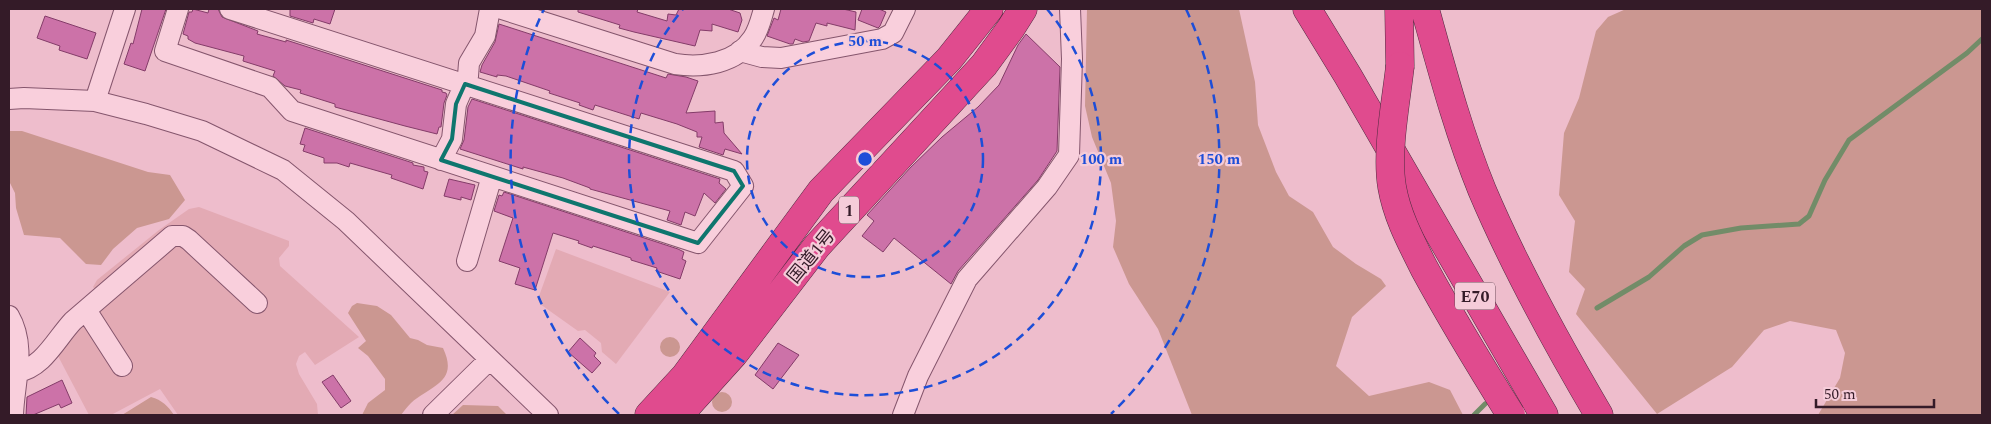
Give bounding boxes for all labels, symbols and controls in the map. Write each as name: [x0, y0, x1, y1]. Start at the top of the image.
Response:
text: 50 m: [848, 30, 883, 53]
text: 100 m: [1080, 148, 1123, 171]
text: 150 m: [1198, 148, 1241, 171]
centre of rings: [856, 150, 874, 168]
road number: 1: [839, 196, 859, 224]
street label: 国道1号: [781, 223, 842, 289]
road number: E70: [1455, 282, 1495, 310]
scale bar: [1816, 376, 1934, 408]
text: 50 m: [1824, 383, 1856, 406]

